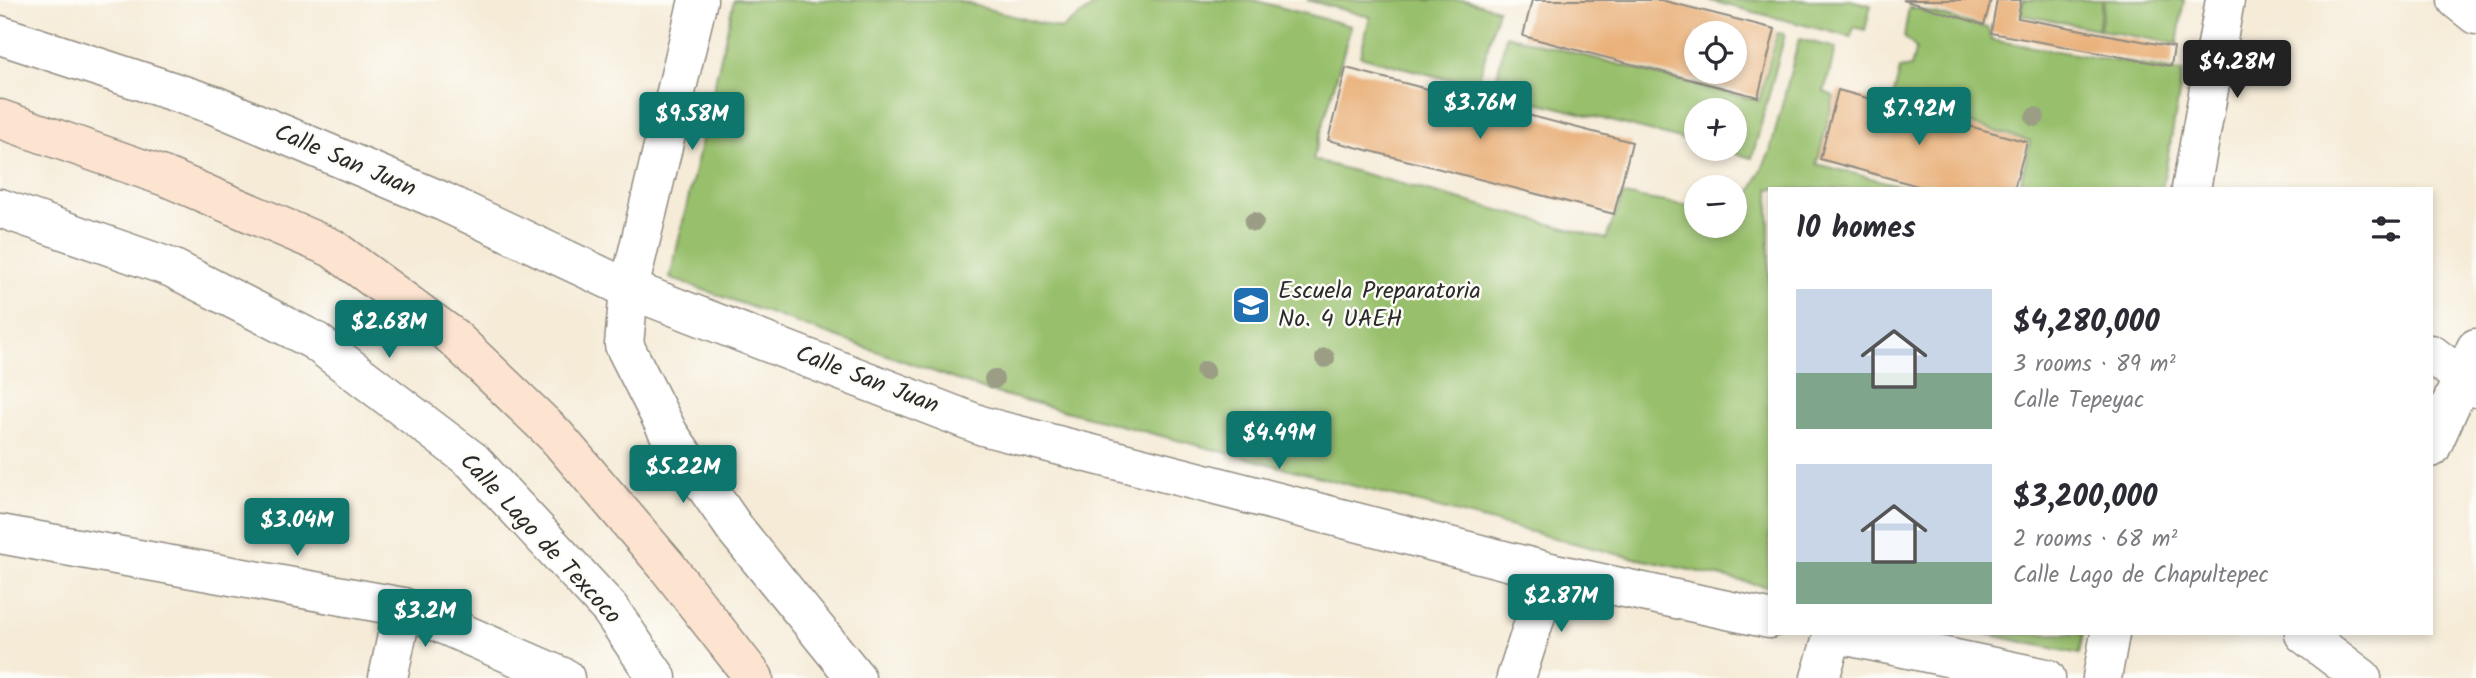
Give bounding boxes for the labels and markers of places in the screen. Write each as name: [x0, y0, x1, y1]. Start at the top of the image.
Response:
pin: $4.28M: [2180, 41, 2294, 100]
pin: $3.76M: [1423, 82, 1537, 141]
pin: $7.92M: [1862, 88, 1976, 147]
pin: $9.58M: [635, 92, 749, 152]
place label: Escuela Preparatoria No. 4 UAEH: [1278, 272, 1481, 339]
school or university icon: Escuela Preparatoria No. 4 UAEH: [1230, 284, 1272, 326]
pin: $2.68M: [332, 300, 446, 360]
pin: $4.49M: [1222, 412, 1336, 471]
pin: $5.22M: [626, 446, 740, 505]
pin: $3.04M: [240, 498, 354, 558]
pin: $2.87M: [1504, 574, 1618, 634]
pin: $3.2M: [376, 590, 474, 649]

